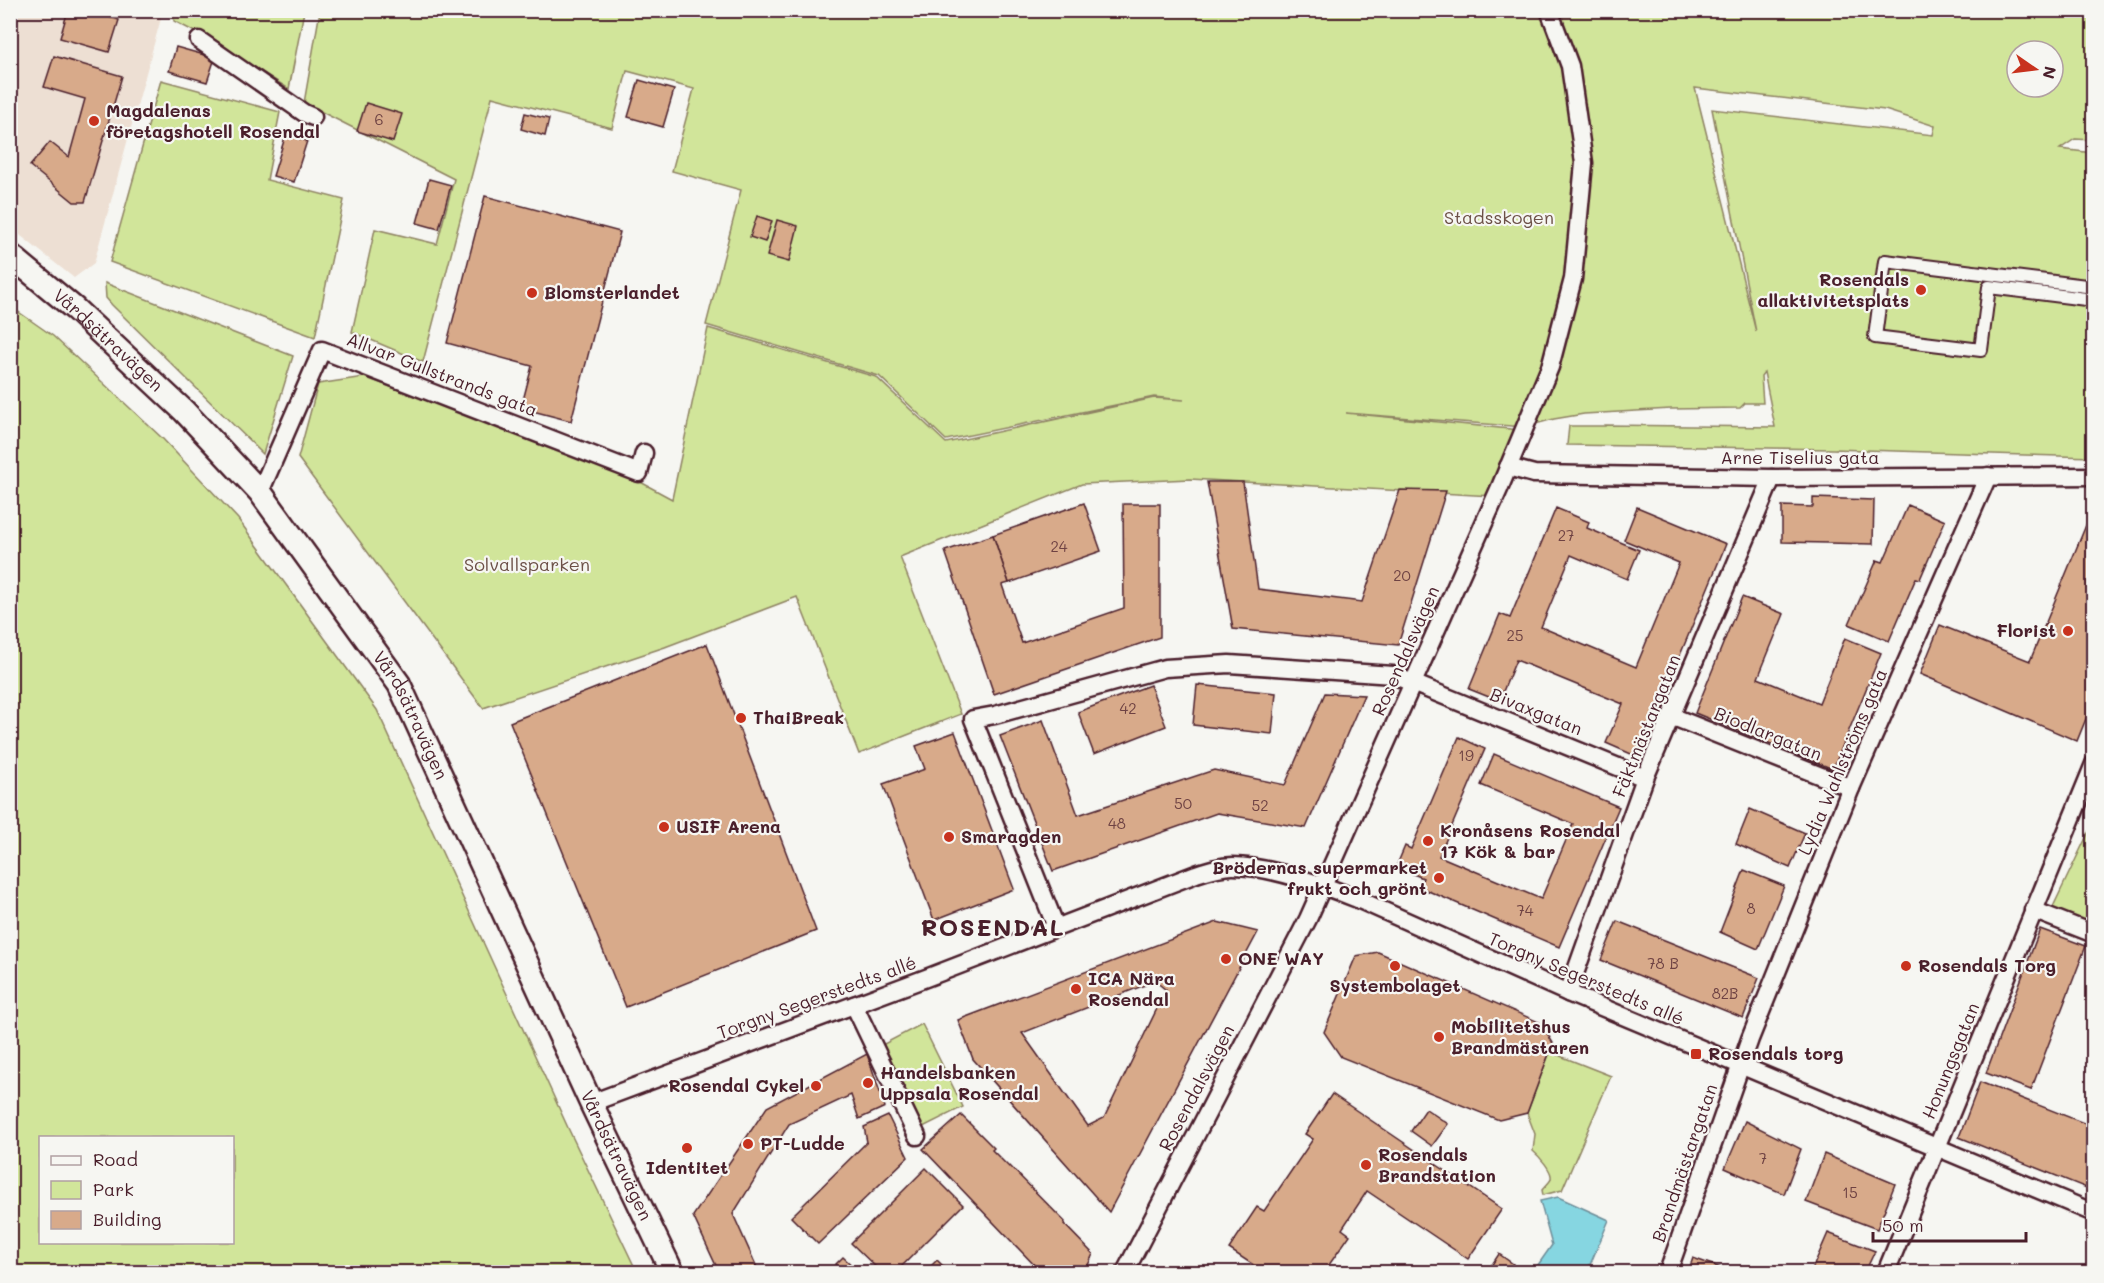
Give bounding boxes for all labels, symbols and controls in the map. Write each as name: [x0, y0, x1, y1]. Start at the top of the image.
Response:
north arrow: [2005, 39, 2065, 99]
text: N: [2038, 64, 2062, 81]
place label: Magdalenas företagshotell Rosendal: [106, 98, 320, 143]
house number: 6: [374, 109, 384, 129]
marker: Magdalenas företagshotell Rosendal: [87, 114, 101, 128]
park label: Stadsskogen: [1444, 205, 1554, 229]
place label: Rosendals allaktivitetsplats: [1757, 267, 1909, 312]
place label: Blomsterlandet: [544, 280, 680, 304]
street label: Vårdsätravägen: [49, 283, 169, 396]
marker: Rosendals allaktivitetsplats: [1914, 283, 1928, 297]
marker: Blomsterlandet: [525, 286, 539, 300]
street label: Allvar Gullstrands gata: [343, 327, 541, 422]
street label: Arne Tiselius gata: [1721, 445, 1879, 469]
house number: 27: [1558, 525, 1574, 545]
house number: 24: [1050, 536, 1068, 556]
park label: Solvallsparken: [464, 552, 590, 576]
house number: 20: [1393, 565, 1411, 585]
street label: Rosendalsvägen: [1366, 582, 1444, 719]
place label: Florist: [1996, 618, 2056, 642]
marker: Florist: [2061, 624, 2075, 638]
house number: 25: [1506, 625, 1524, 645]
street label: Vårdsätravägen: [368, 646, 454, 783]
street label: Fäktmästargatan: [1606, 651, 1686, 801]
street label: Lydia Wahlströms gata: [1792, 665, 1892, 859]
street label: Bivaxgatan: [1487, 682, 1586, 740]
house number: 42: [1119, 698, 1137, 718]
street label: Biodlargatan: [1711, 701, 1826, 766]
place label: ThaiBreak: [753, 705, 844, 729]
marker: ThaiBreak: [734, 711, 748, 725]
house number: 19: [1458, 745, 1474, 765]
house number: 50: [1174, 793, 1192, 813]
house number: 52: [1251, 795, 1269, 815]
house number: 48: [1108, 813, 1126, 833]
place label: USIF Arena: [676, 814, 781, 838]
place label: Kronåsens Rosendal 17 Kök & bar: [1440, 818, 1620, 863]
marker: USIF Arena: [657, 820, 671, 834]
place label: Smaragden: [961, 824, 1061, 848]
marker: Smaragden: [942, 830, 956, 844]
marker: Kronåsens Rosendal 17 Kök & bar: [1421, 834, 1435, 848]
place label: Brödernas supermarket frukt och grönt: [1212, 855, 1427, 900]
marker: Brödernas supermarket frukt och grönt: [1432, 871, 1446, 885]
house number: 8: [1746, 898, 1756, 918]
house number: 74: [1516, 900, 1534, 920]
district label: ROSENDAL: [921, 911, 1065, 942]
street label: Torgny Segerstedts allé: [1485, 926, 1688, 1030]
place label: ONE WAY: [1238, 946, 1324, 970]
street label: Torgny Segerstedts allé: [714, 950, 920, 1044]
marker: ONE WAY: [1219, 952, 1233, 966]
house number: 78 B: [1647, 953, 1679, 973]
place label: Rosendals Torg: [1918, 953, 2056, 977]
marker: Systembolaget: [1388, 959, 1402, 973]
marker: Rosendals Torg: [1899, 959, 1913, 973]
place label: ICA Nära Rosendal: [1088, 966, 1175, 1011]
place label: Systembolaget: [1330, 973, 1460, 997]
marker: ICA Nära Rosendal: [1069, 982, 1083, 996]
house number: 82B: [1712, 983, 1738, 1003]
street label: Honungsgatan: [1916, 999, 1984, 1122]
place label: Mobilitetshus Brandmästaren: [1451, 1014, 1589, 1059]
street label: Rosendalsvägen: [1153, 1020, 1239, 1155]
marker: Mobilitetshus Brandmästaren: [1432, 1030, 1446, 1044]
place label: Rosendals torg: [1708, 1041, 1844, 1065]
marker: Rosendals torg: [1689, 1047, 1703, 1061]
place label: Handelsbanken Uppsala Rosendal: [880, 1060, 1039, 1105]
place label: Rosendal Cykel: [668, 1073, 804, 1097]
marker: Handelsbanken Uppsala Rosendal: [861, 1076, 875, 1090]
marker: Rosendal Cykel: [809, 1079, 823, 1093]
street label: Brandmästargatan: [1646, 1080, 1722, 1245]
street label: Vårdsätravägen: [576, 1086, 658, 1224]
place label: PT-Ludde: [760, 1131, 845, 1155]
legend: [39, 1136, 234, 1244]
marker: PT-Ludde: [741, 1137, 755, 1151]
marker: Identitet: [680, 1141, 694, 1155]
place label: Rosendals Brandstation: [1378, 1142, 1496, 1187]
text: Road: [93, 1147, 138, 1171]
house number: 7: [1759, 1148, 1767, 1168]
place label: Identitet: [646, 1155, 728, 1179]
marker: Rosendals Brandstation: [1359, 1158, 1373, 1172]
text: Park: [93, 1177, 134, 1201]
house number: 15: [1842, 1182, 1858, 1202]
scale bar: [1873, 1205, 2026, 1243]
text: Building: [93, 1207, 161, 1231]
text: 50 m: [1882, 1213, 1924, 1237]

